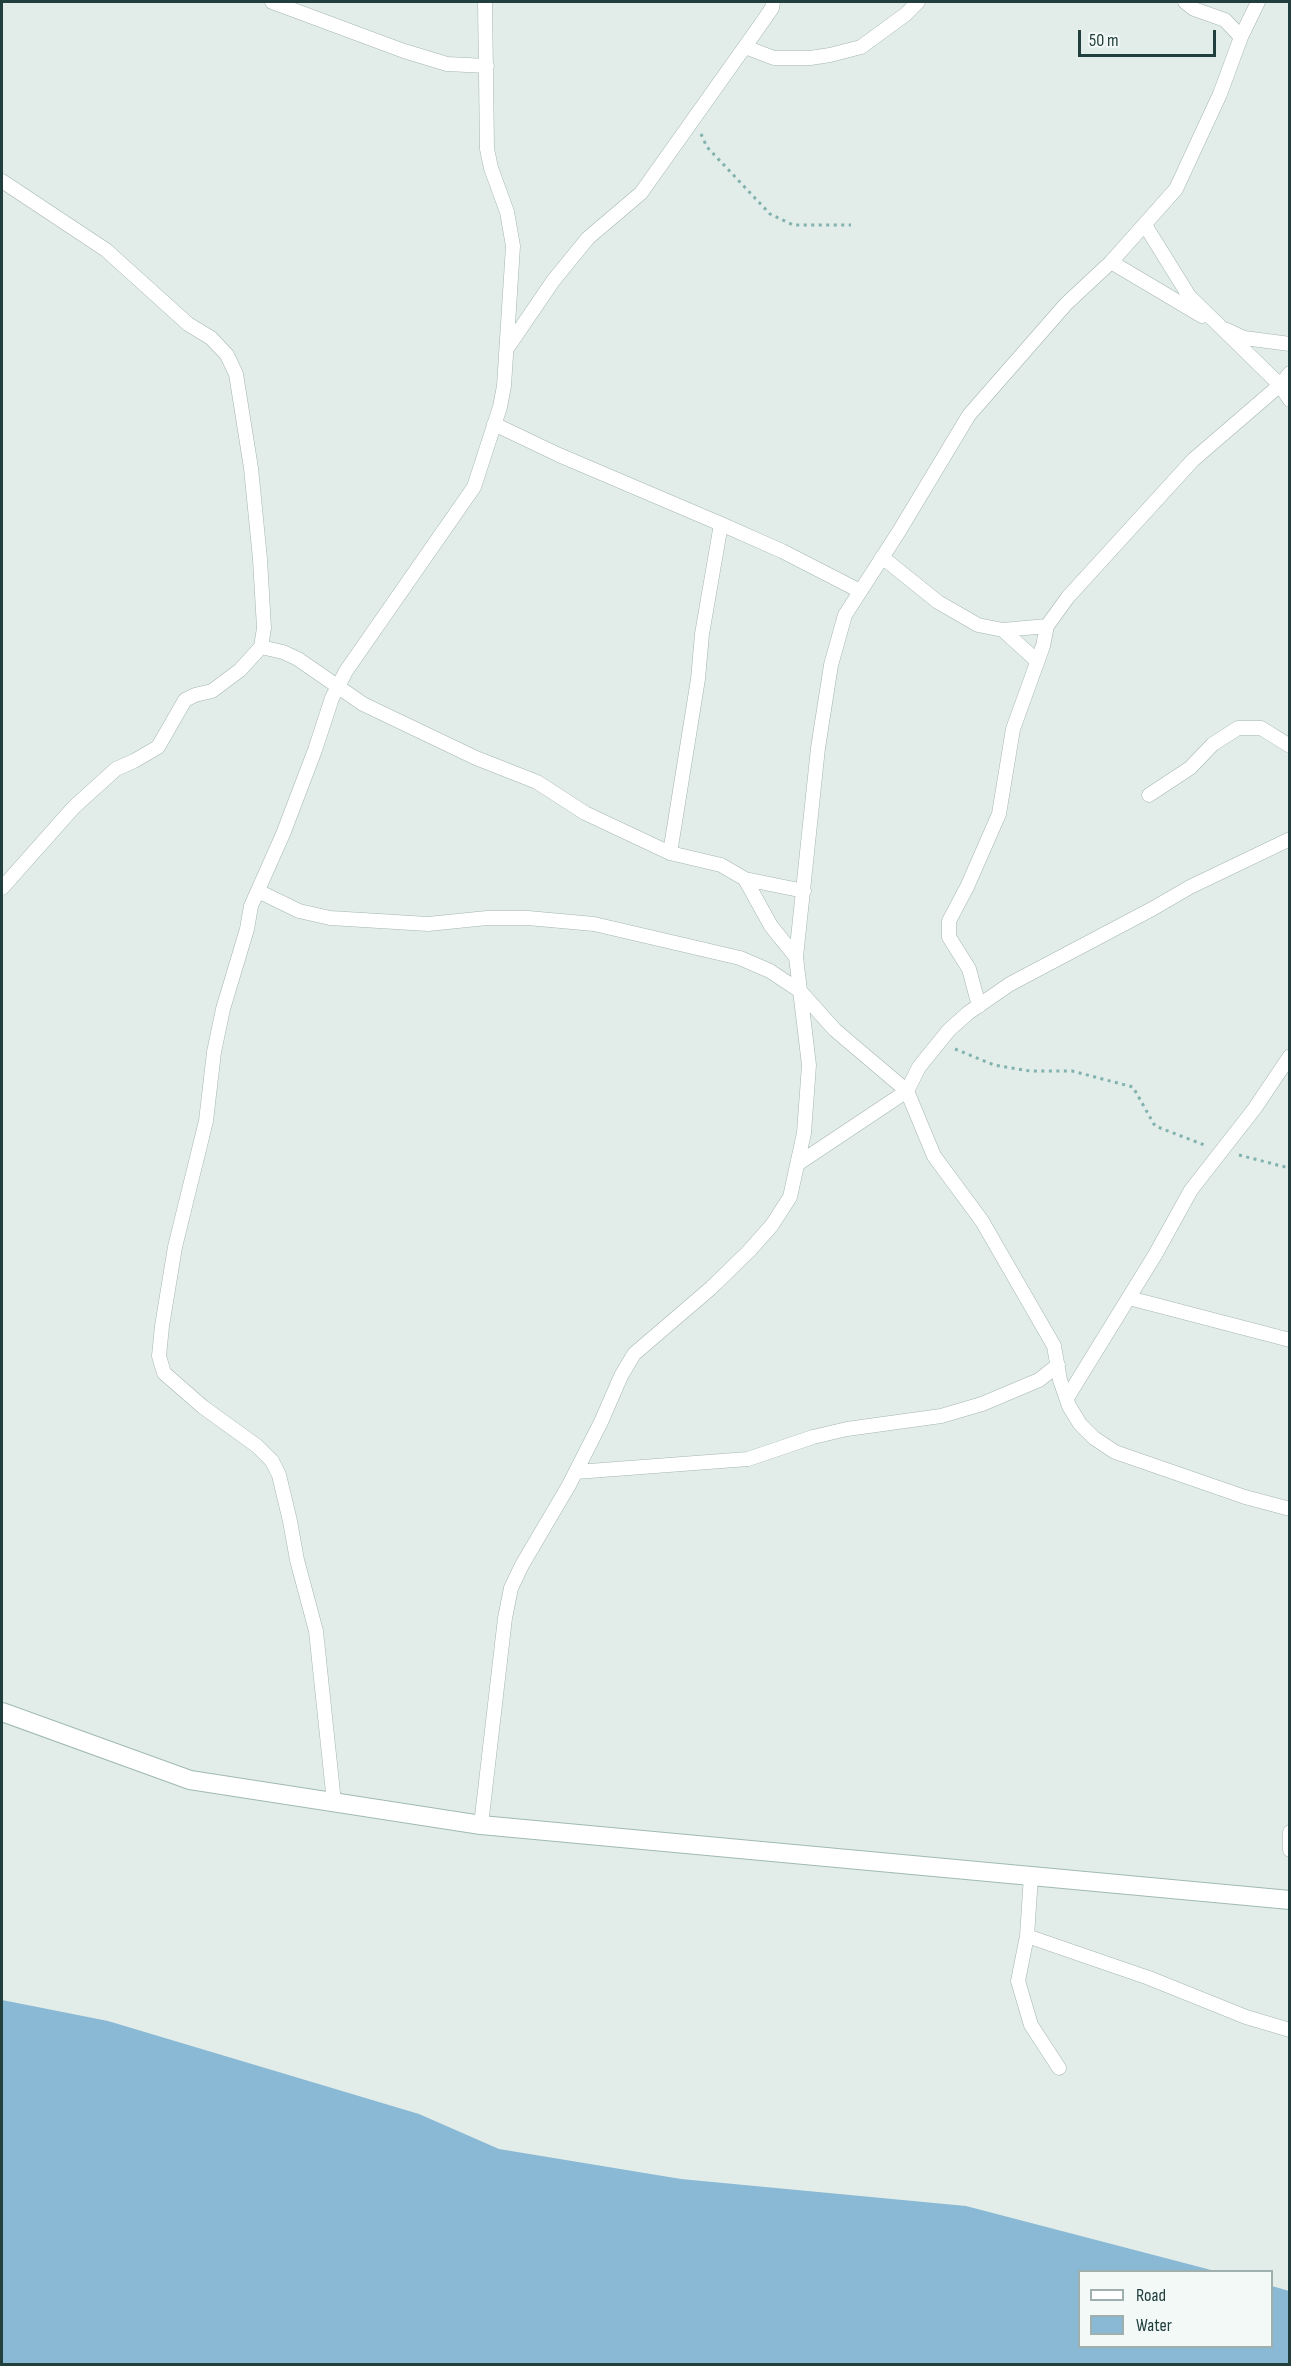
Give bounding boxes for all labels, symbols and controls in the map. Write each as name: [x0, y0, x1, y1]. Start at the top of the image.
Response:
scale bar: [1081, 18, 1219, 56]
text: 50 m: [1089, 30, 1119, 51]
legend: [1078, 2270, 1273, 2348]
text: Road: [1136, 2285, 1166, 2306]
text: Water: [1136, 2315, 1172, 2336]

